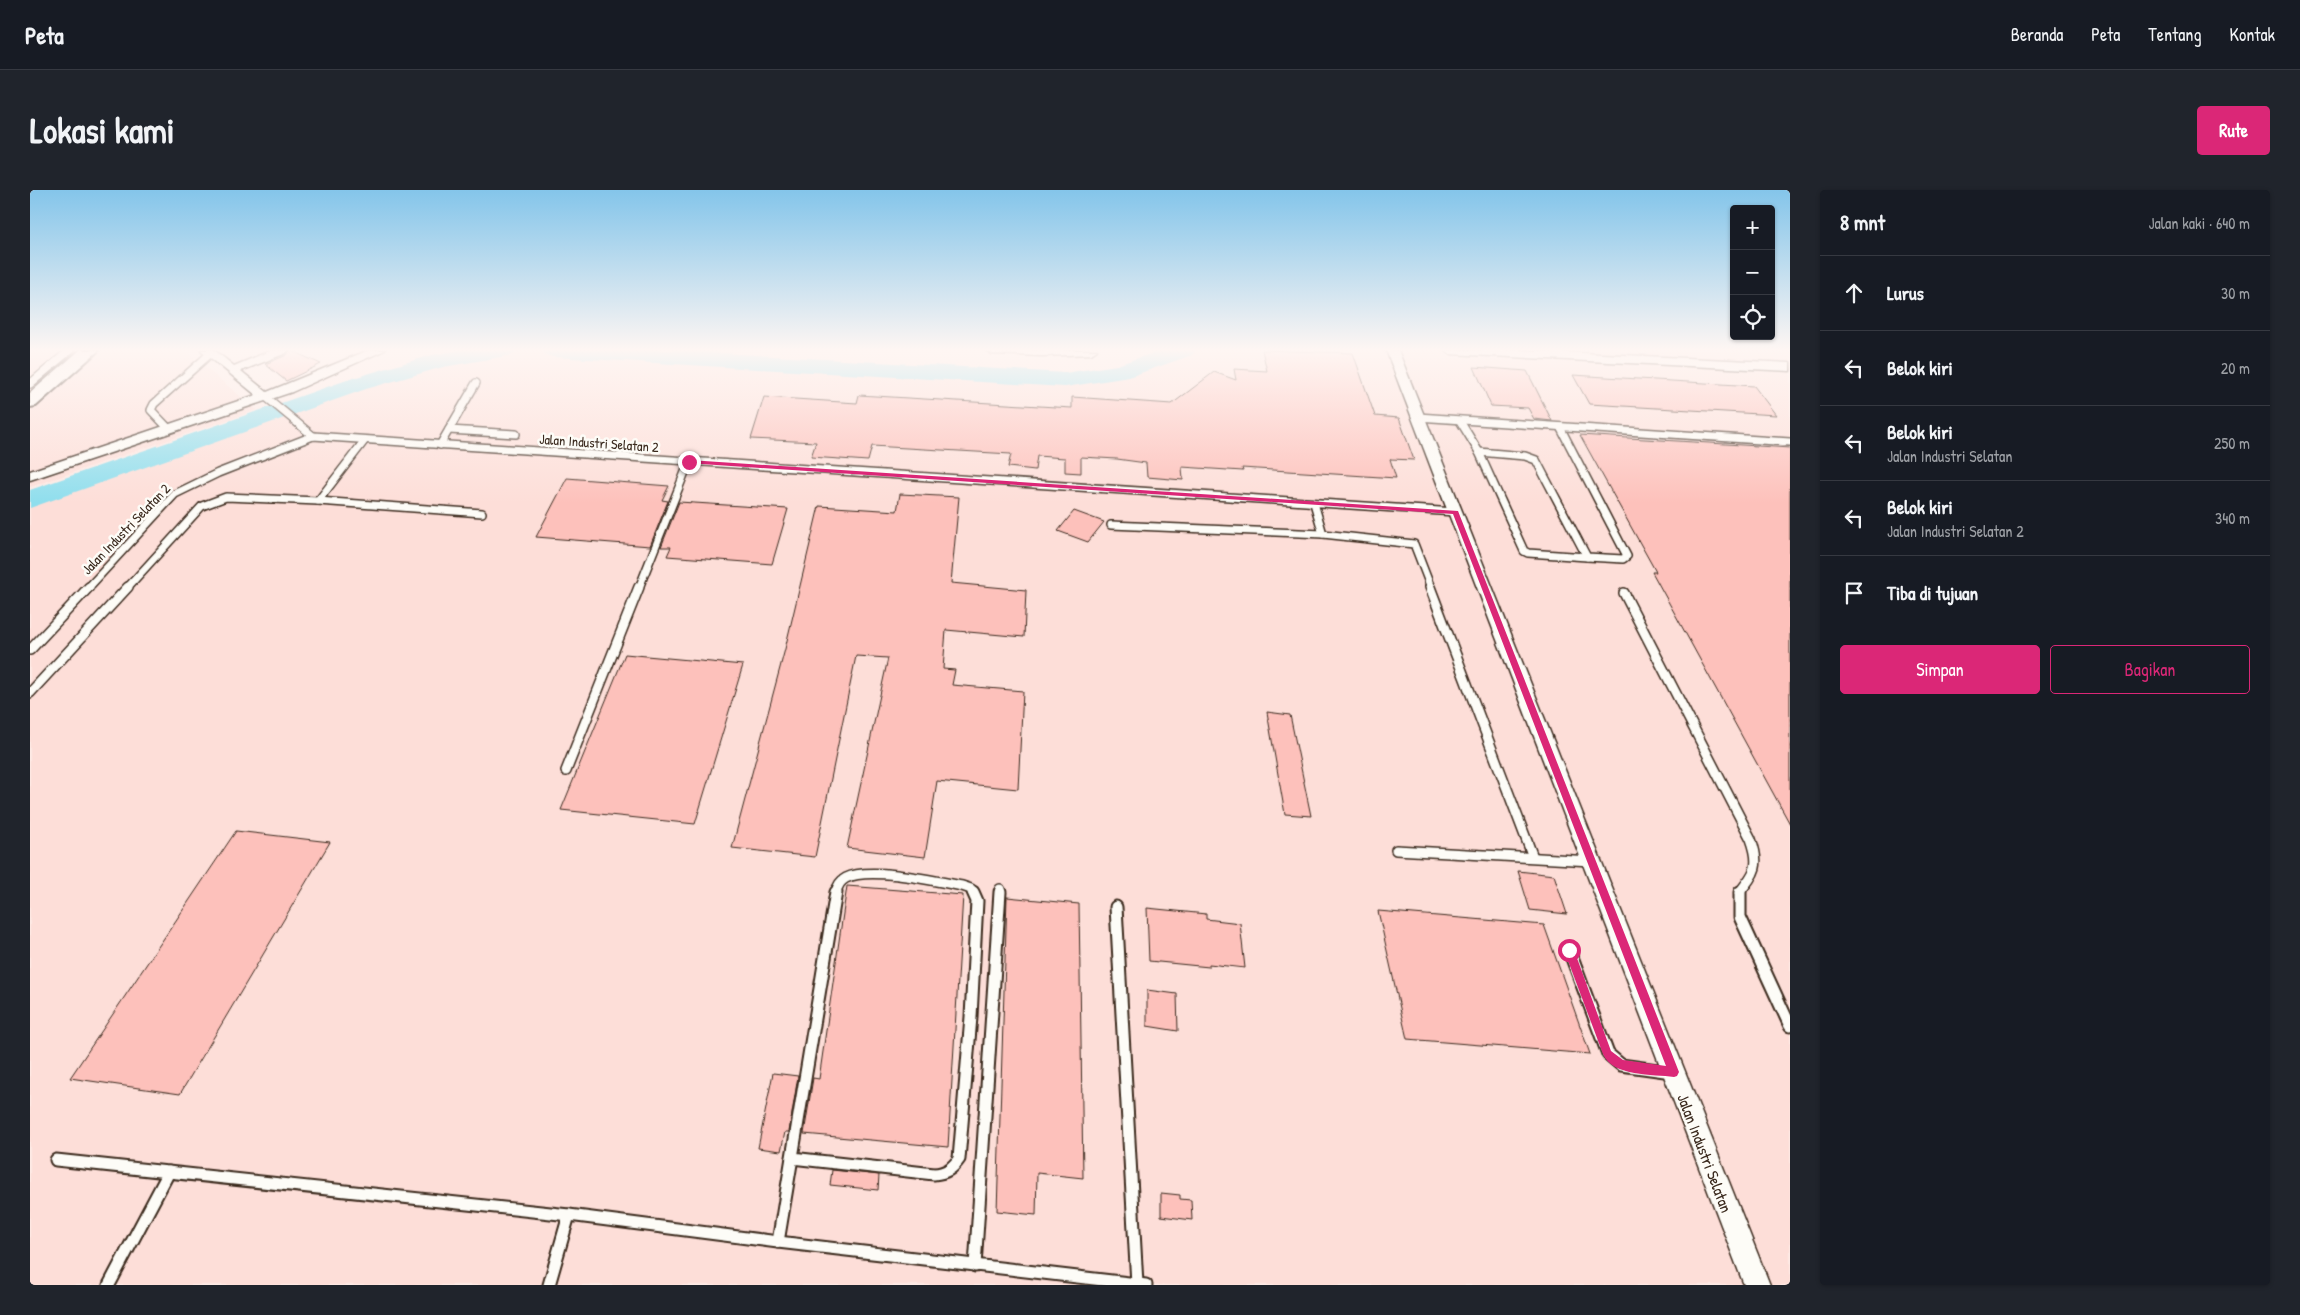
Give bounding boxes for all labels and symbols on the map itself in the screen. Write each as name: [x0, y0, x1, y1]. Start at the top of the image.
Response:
street label: Jalan Industri Selatan 2: [539, 429, 660, 456]
route end: [678, 451, 701, 474]
street label: Jalan Industri Selatan 2: [77, 479, 174, 578]
route start: [1558, 939, 1581, 962]
street label: Jalan Industri Selatan: [1672, 1090, 1738, 1216]

